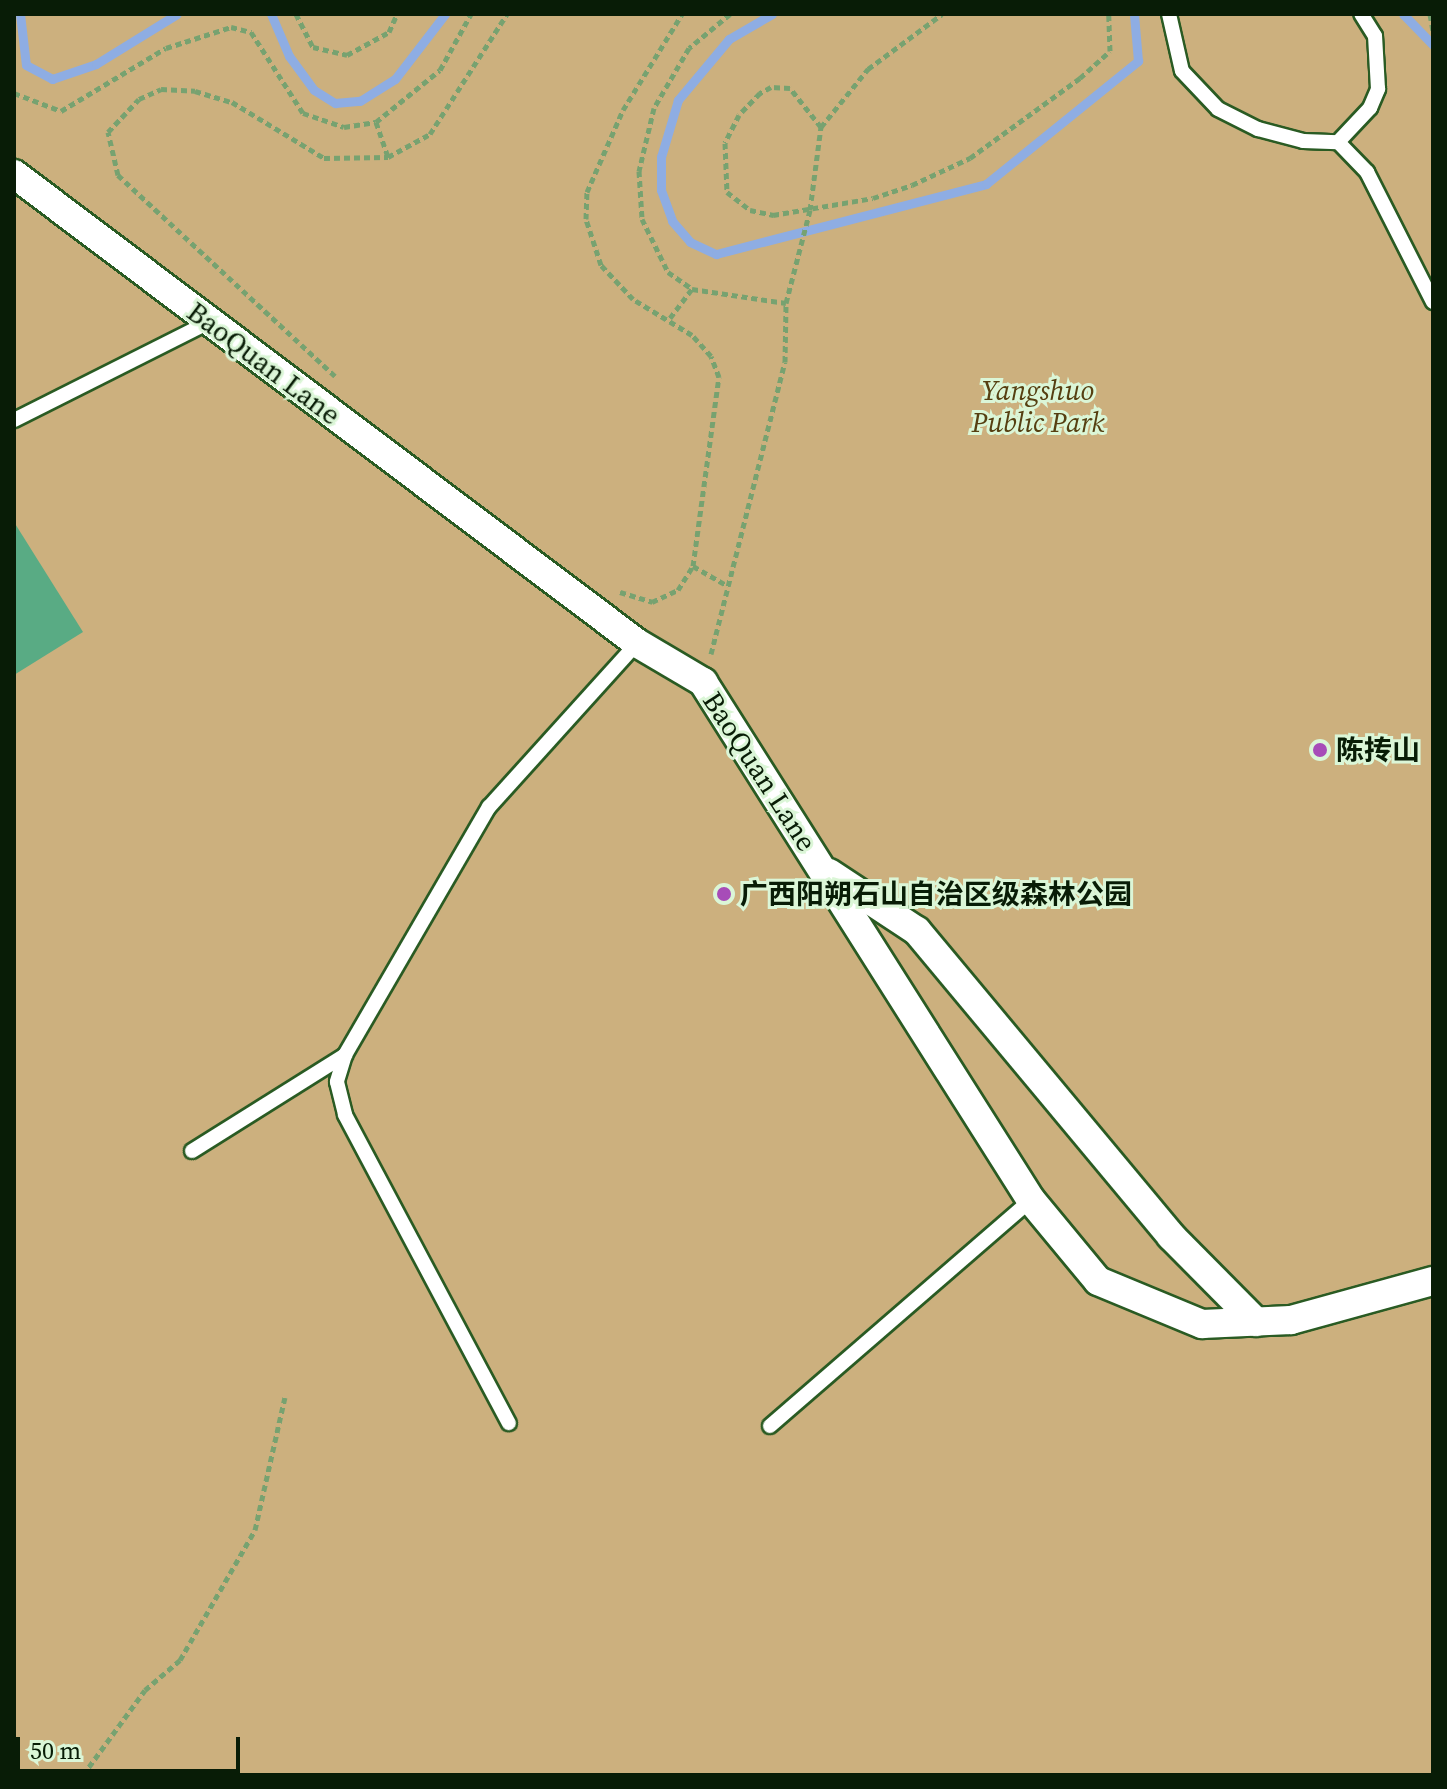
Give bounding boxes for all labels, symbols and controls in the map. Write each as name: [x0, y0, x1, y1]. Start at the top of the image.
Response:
street label: BaoQuan Lane: [181, 295, 347, 431]
park label: Yangshuo Public Park: [971, 373, 1105, 439]
street label: BaoQuan Lane: [696, 685, 824, 857]
place label: 陈抟山: [1336, 733, 1420, 767]
marker: 陈抟山: [1311, 741, 1329, 759]
place label: 广西阳朔石山自治区级森林公园: [740, 877, 1132, 911]
marker: 广西阳朔石山自治区级森林公园: [715, 885, 733, 903]
scale bar: [20, 1721, 244, 1771]
text: 50 m: [30, 1734, 81, 1767]

